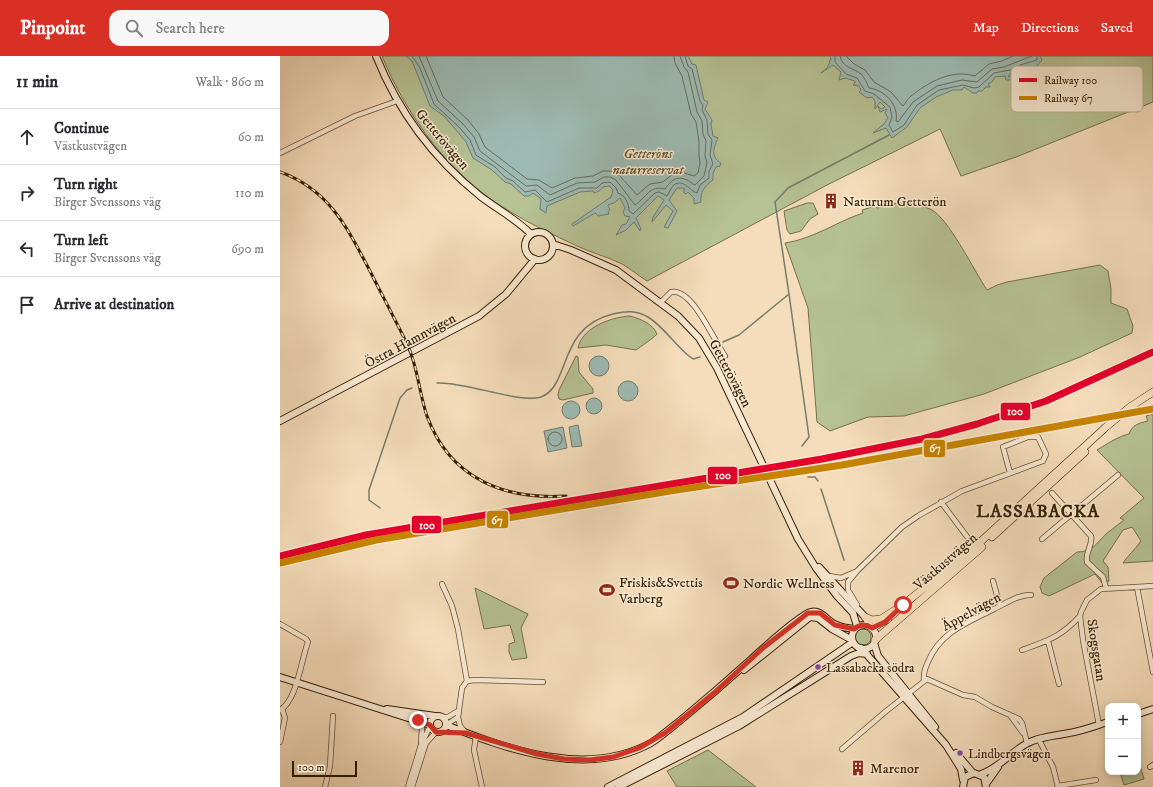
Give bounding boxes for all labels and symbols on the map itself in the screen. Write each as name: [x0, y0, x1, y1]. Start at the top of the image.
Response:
legend: [1011, 66, 1143, 112]
text: Railway 100: [1044, 74, 1097, 88]
text: Railway 67: [1044, 92, 1093, 106]
street label: Getterövägen: [411, 105, 473, 174]
park label: Getteröns naturreservat: [612, 145, 685, 179]
building icon: Naturum Getterön: [822, 192, 840, 210]
place label: Naturum Getterön: [843, 193, 947, 211]
street label: Östra Hamnvägen: [362, 309, 460, 372]
street label: Getterövägen: [705, 336, 756, 411]
line badge: 100: [1000, 402, 1031, 421]
text: 100: [1007, 405, 1023, 419]
line badge: 67: [923, 439, 946, 458]
text: 67: [929, 442, 941, 456]
line badge: 100: [707, 466, 738, 485]
text: 100: [715, 469, 731, 483]
district label: LASSABACKA: [976, 501, 1100, 523]
line badge: 67: [486, 510, 509, 529]
text: 67: [491, 514, 503, 528]
line badge: 100: [411, 515, 442, 534]
text: 100: [419, 519, 435, 533]
street label: Västkustvägen: [909, 529, 982, 595]
place label: Friskis&Svettis Varberg: [618, 574, 703, 608]
sports icon: Nordic Wellness: [722, 574, 740, 592]
place label: Nordic Wellness: [743, 575, 835, 593]
sports icon: Friskis&Svettis Varberg: [598, 581, 616, 599]
street label: Äppelvägen: [939, 588, 1005, 635]
route start: [894, 596, 912, 614]
street label: Skogsgatan: [1082, 618, 1110, 683]
place label: Lassabacka södra: [826, 660, 915, 676]
marker: Lassabacka södra: [813, 662, 823, 672]
route end: [409, 711, 427, 729]
place label: Lindbergsvägen: [968, 746, 1051, 762]
marker: Lindbergsvägen: [955, 748, 965, 758]
scale bar: [292, 759, 357, 778]
building icon: Marenor: [849, 759, 867, 777]
place label: Marenor: [870, 760, 920, 778]

